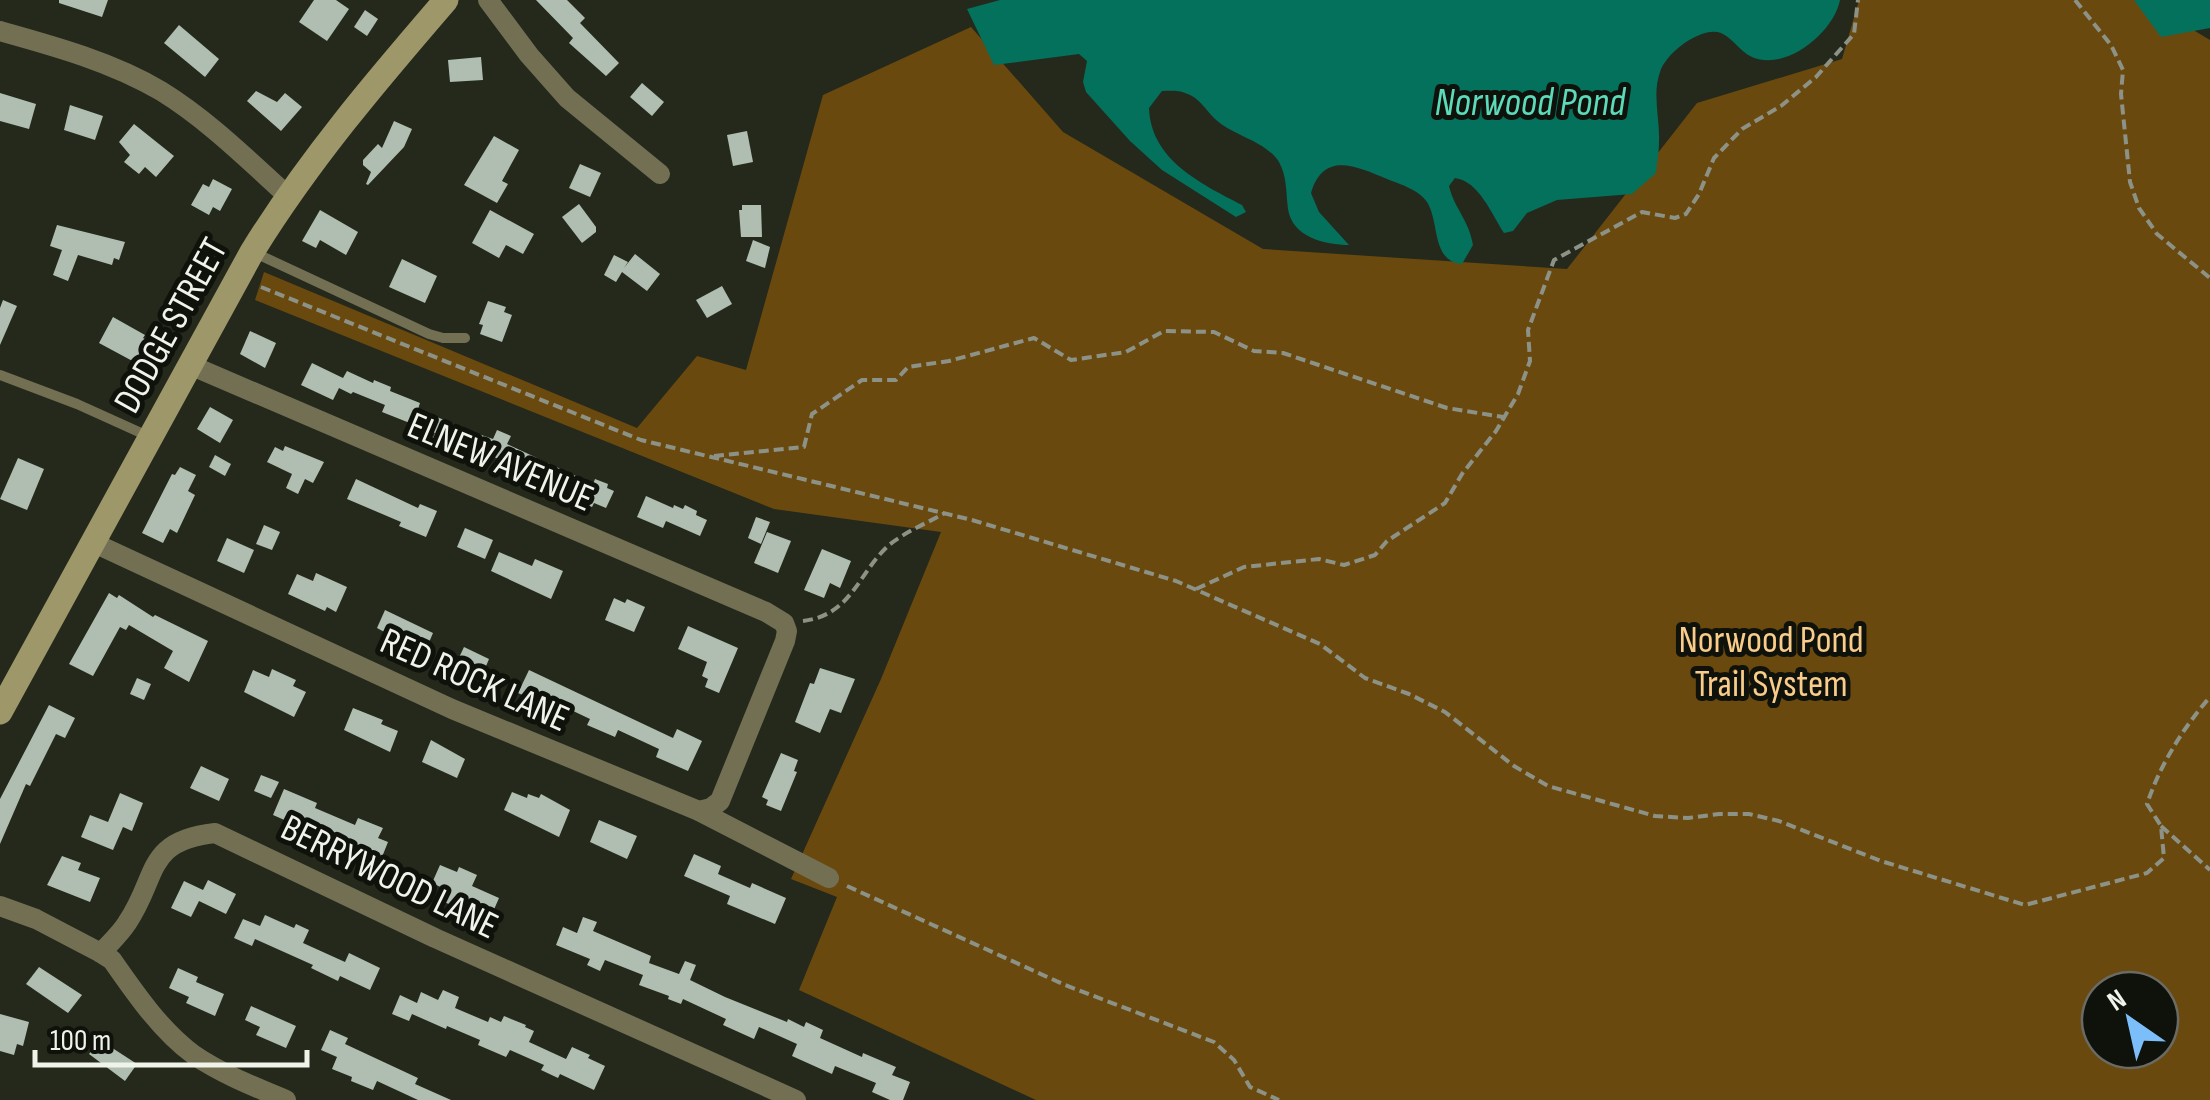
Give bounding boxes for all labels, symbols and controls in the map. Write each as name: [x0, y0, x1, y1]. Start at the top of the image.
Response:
water label: Norwood Pond: [1435, 79, 1627, 127]
street label: DODGE STREET: [105, 231, 238, 421]
street label: ELNEW AVENUE: [401, 403, 600, 522]
park label: Norwood Pond Trail System: [1678, 618, 1864, 707]
street label: RED ROCK LANE: [373, 619, 576, 742]
street label: BERRYWOOD LANE: [274, 805, 505, 949]
north arrow: [2080, 970, 2180, 1070]
text: N: [2101, 983, 2132, 1018]
scale bar: [35, 1005, 308, 1067]
text: 100 m: [50, 1023, 111, 1059]

